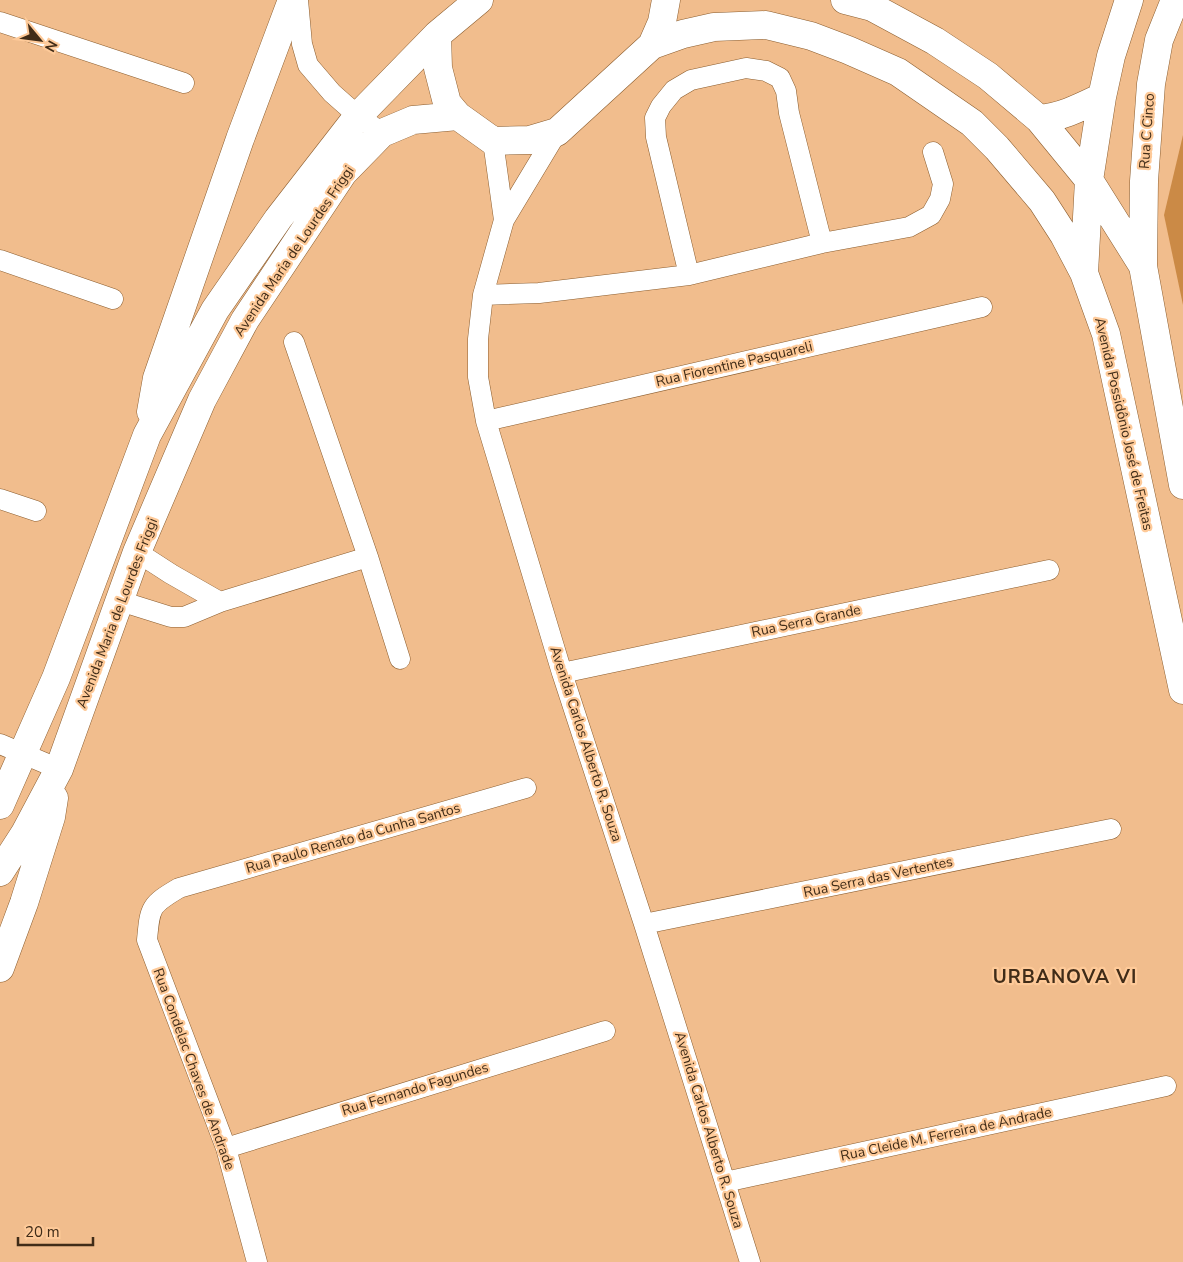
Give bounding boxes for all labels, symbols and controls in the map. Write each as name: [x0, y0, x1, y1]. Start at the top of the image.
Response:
north arrow: [15, 15, 65, 65]
text: N: [40, 37, 62, 55]
street label: Rua C Cinco: [1135, 92, 1159, 170]
street label: Avenida Maria de Lourdes Friggi: [230, 162, 358, 340]
street label: Avenida Possidônio José de Freitas: [1090, 316, 1158, 533]
street label: Rua Fiorentine Pasquareli: [654, 337, 814, 391]
street label: Avenida Maria de Lourdes Friggi: [72, 515, 162, 711]
street label: Rua Serra Grande: [750, 600, 862, 642]
street label: Avenida Carlos Alberto R. Souza: [545, 644, 627, 844]
street label: Rua Paulo Renato da Cunha Santos: [244, 798, 463, 878]
street label: Rua Serra das Vertentes: [802, 852, 955, 902]
district label: URBANOVA VI: [993, 964, 1137, 990]
street label: Rua Condelac Chaves de Andrade: [149, 966, 239, 1172]
street label: Avenida Carlos Alberto R. Souza: [670, 1029, 748, 1231]
street label: Rua Fernando Fagundes: [339, 1058, 491, 1120]
street label: Rua Cleide M. Ferreira de Andrade: [839, 1102, 1053, 1166]
scale bar: [18, 1214, 92, 1246]
text: 20 m: [25, 1222, 60, 1242]

